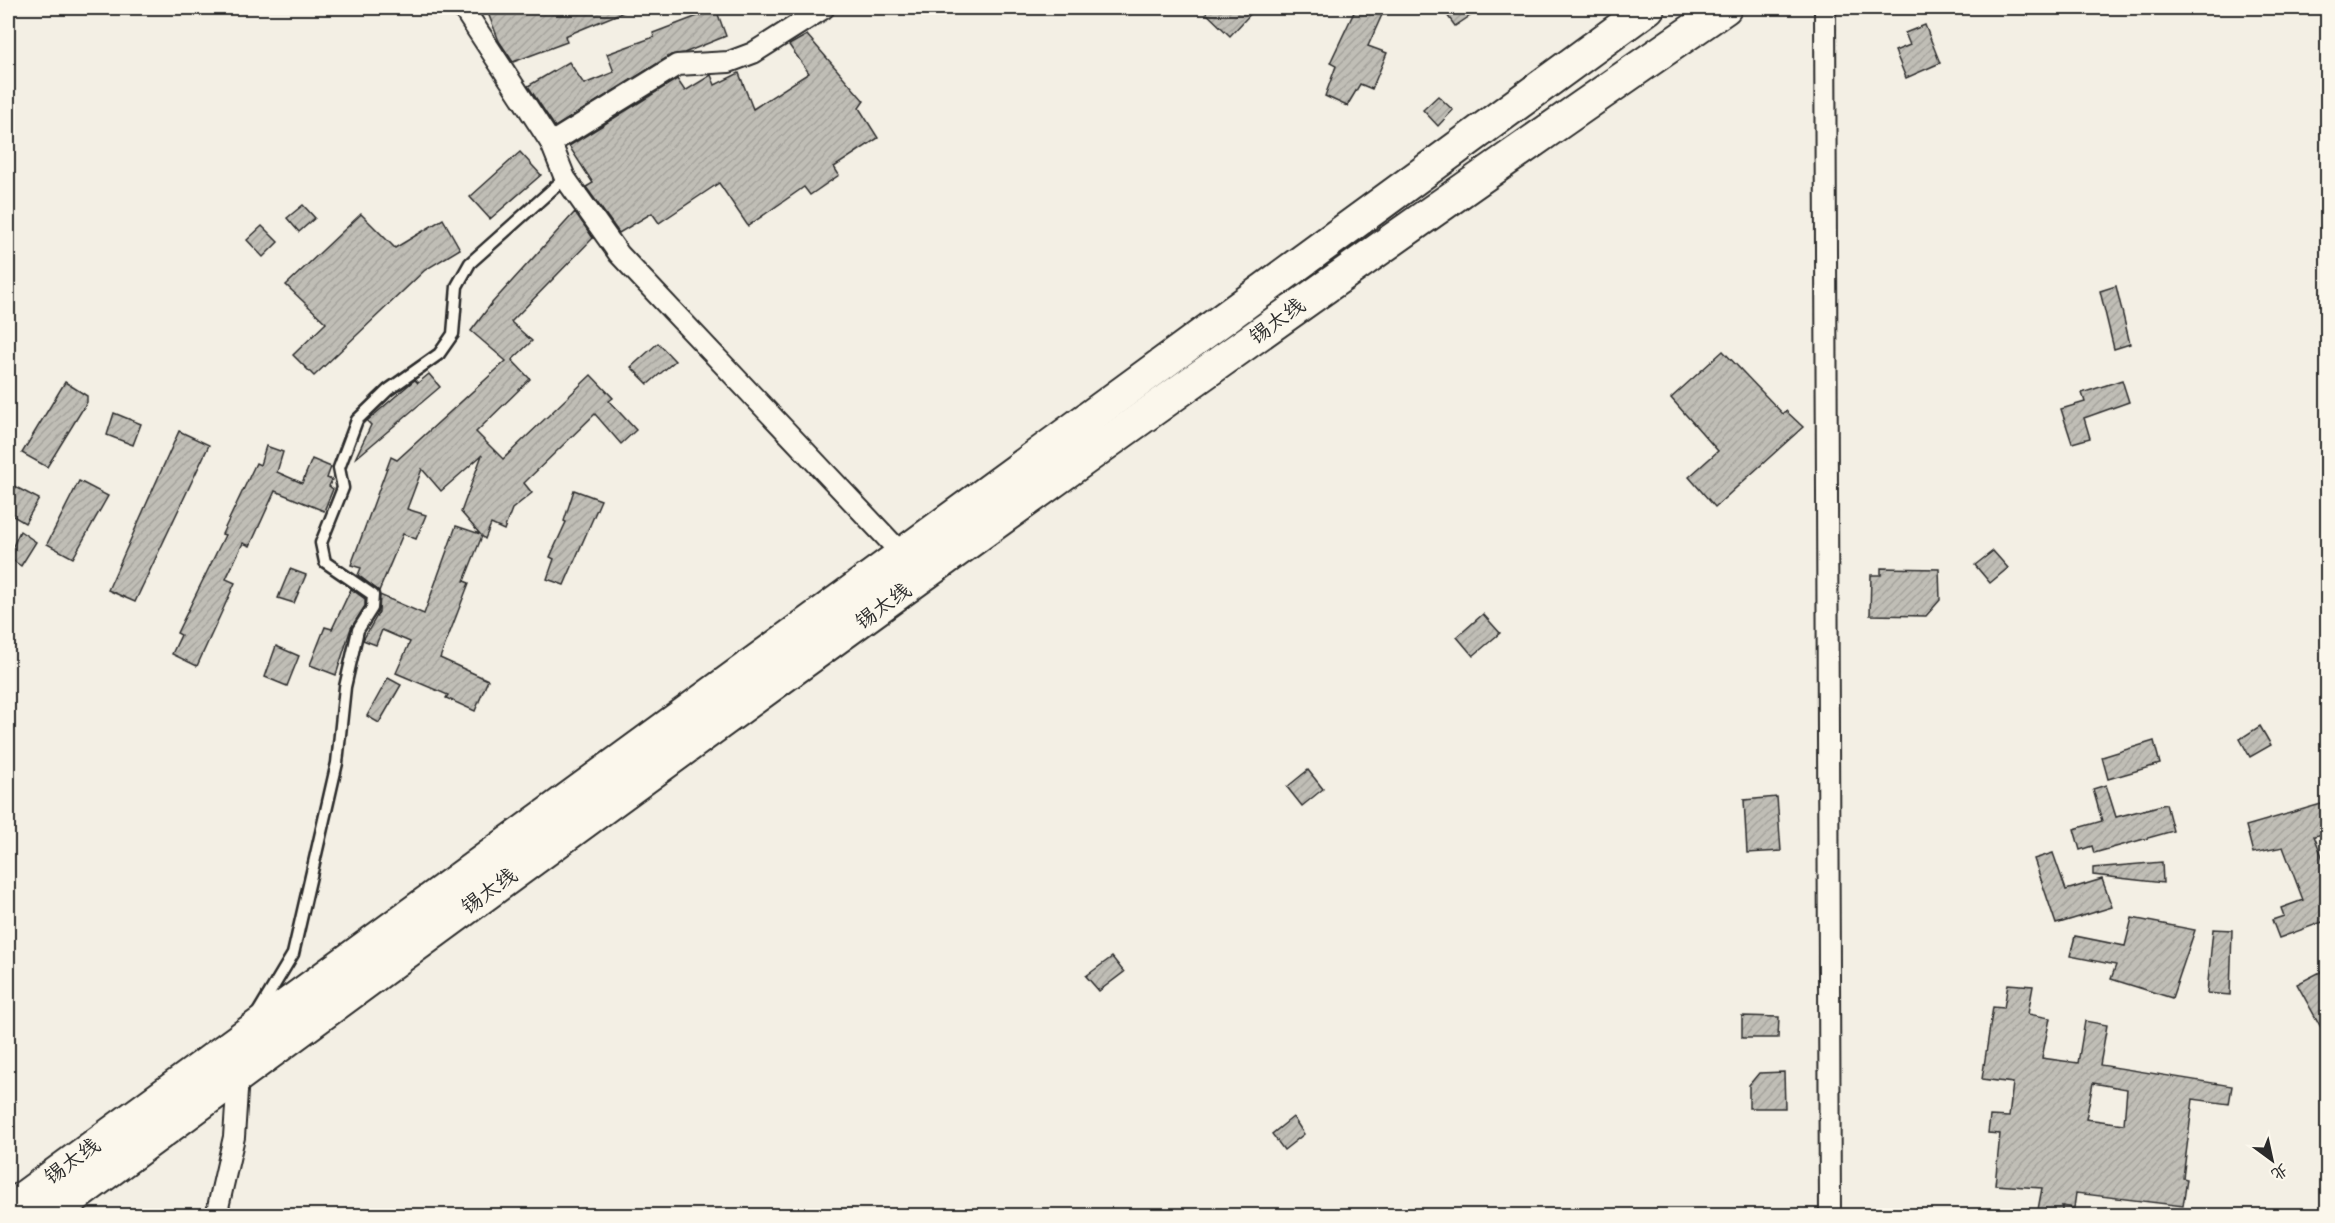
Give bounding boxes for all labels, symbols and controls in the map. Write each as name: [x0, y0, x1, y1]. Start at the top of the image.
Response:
street label: 锡太线: [1244, 292, 1311, 352]
street label: 锡太线: [850, 577, 917, 637]
street label: 锡太线: [456, 862, 523, 922]
north arrow: [2242, 1130, 2302, 1190]
street label: 锡太线: [39, 1132, 106, 1192]
text: 北: [2267, 1158, 2292, 1184]

